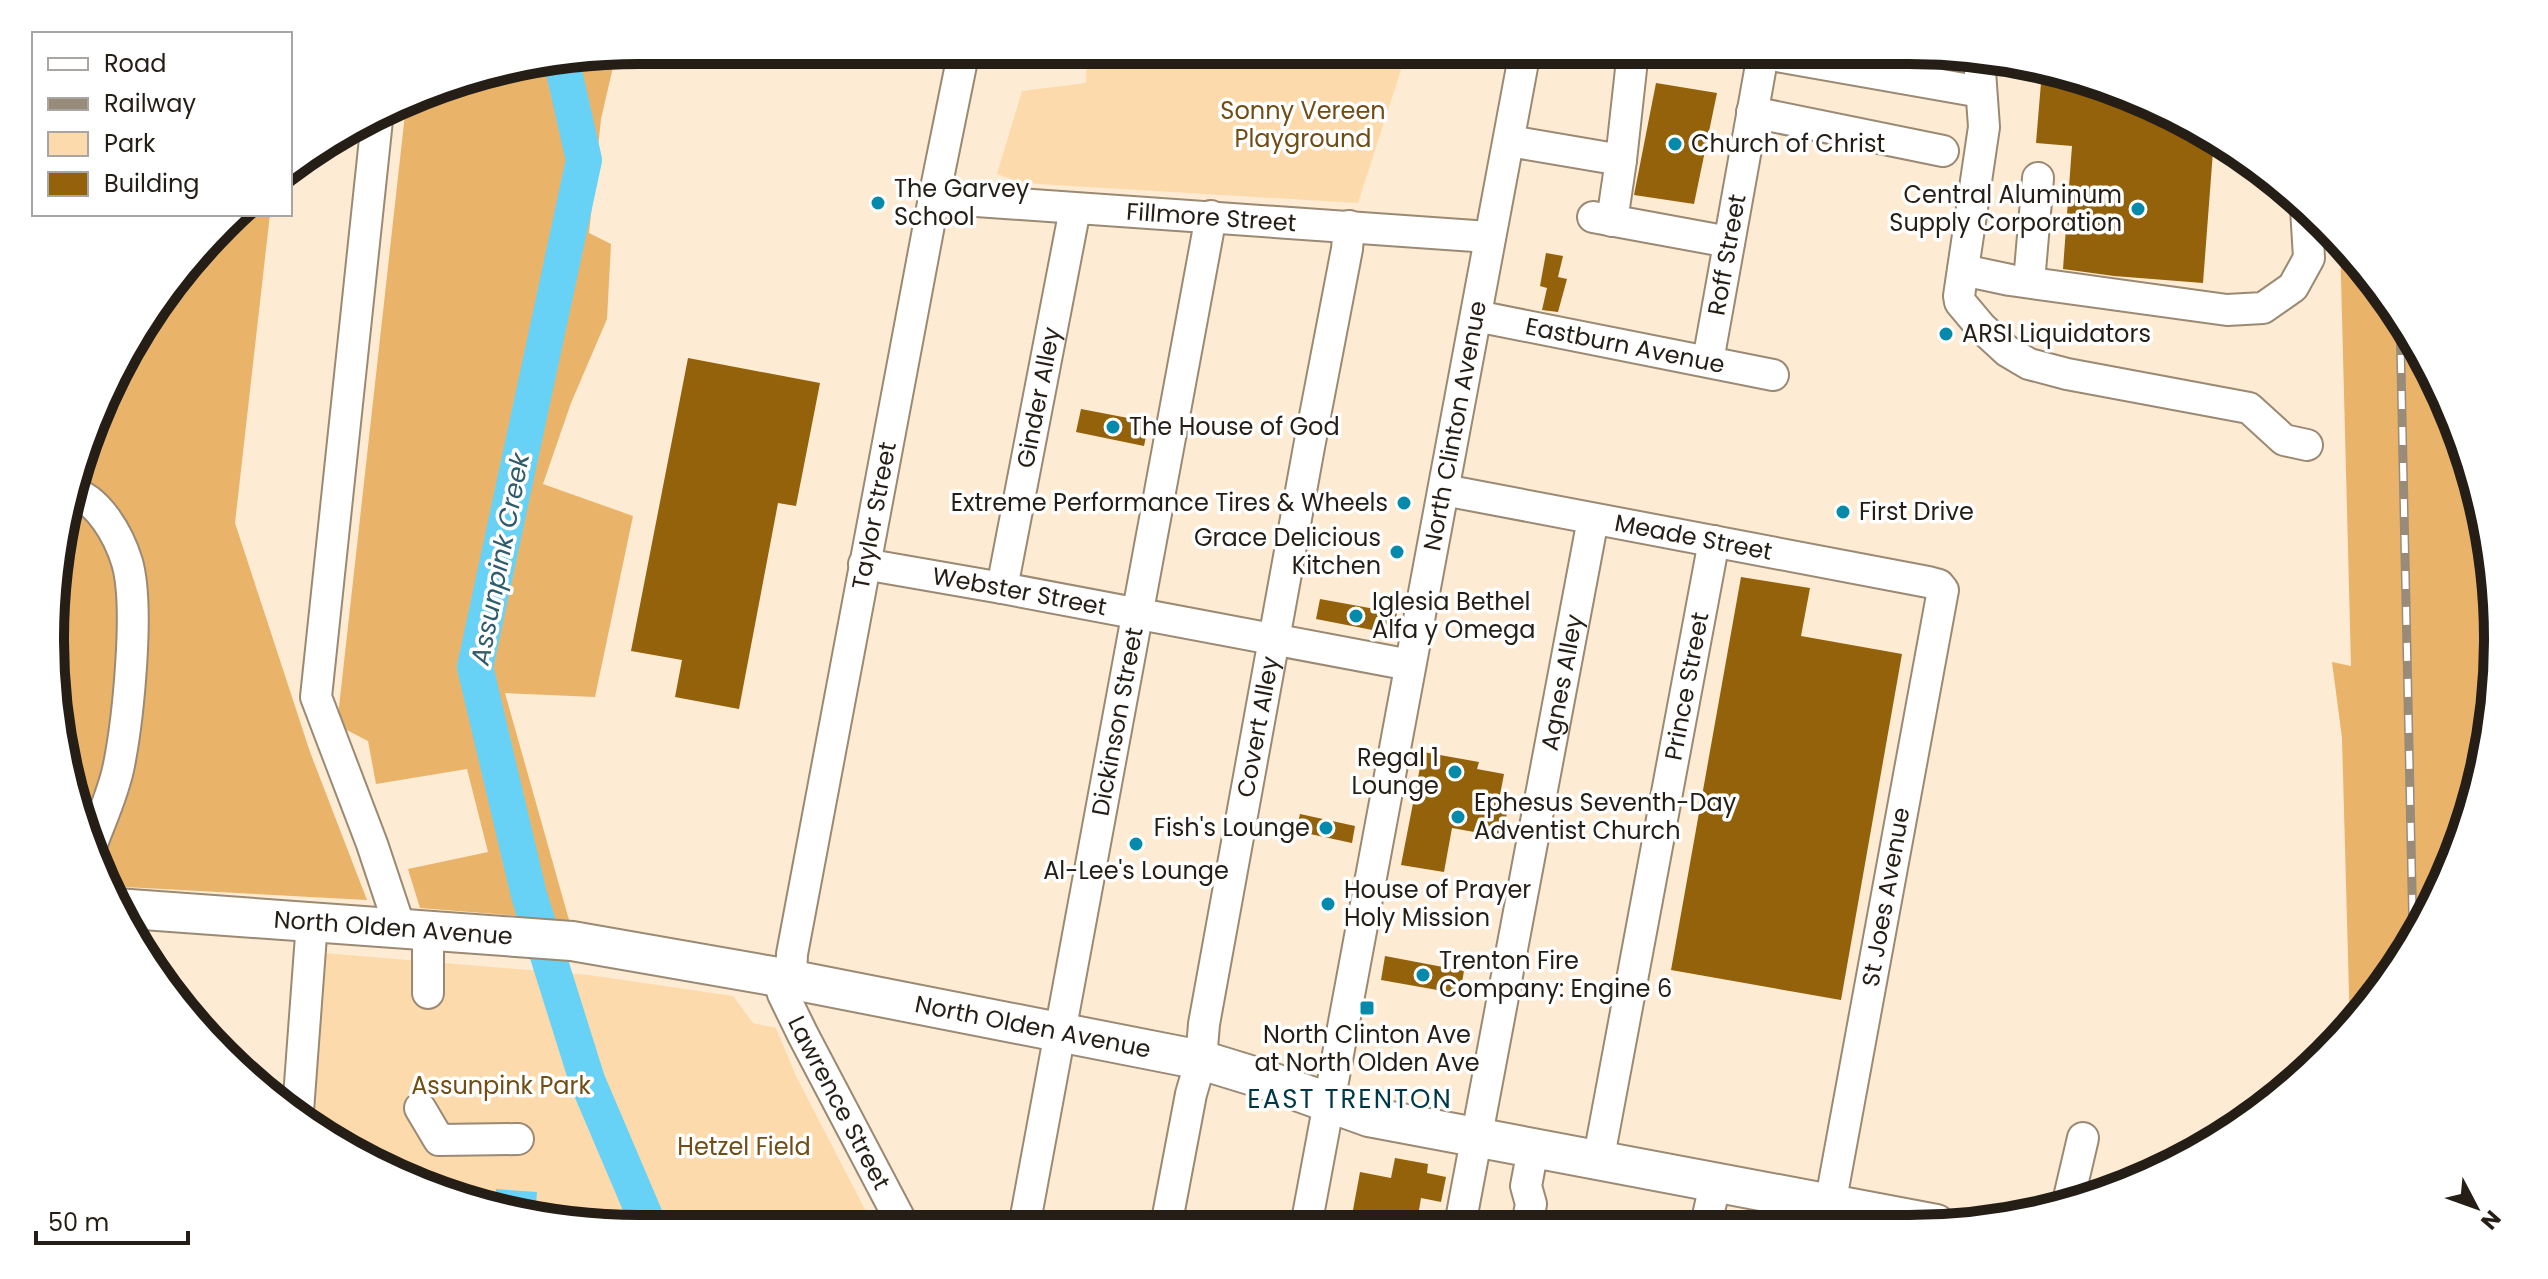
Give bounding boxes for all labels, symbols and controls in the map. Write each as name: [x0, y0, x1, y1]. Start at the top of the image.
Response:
legend: [32, 32, 292, 216]
text: Road: [104, 47, 166, 80]
text: Railway: [104, 87, 197, 120]
park label: Sonny Vereen Playground: [1220, 94, 1386, 155]
text: Park: [104, 127, 156, 160]
place label: Church of Christ: [1691, 127, 1885, 160]
marker: Church of Christ: [1666, 135, 1684, 153]
text: Building: [104, 167, 200, 200]
place label: The Garvey School: [894, 172, 1030, 233]
place label: Central Aluminum Supply Corporation: [1889, 178, 2122, 239]
street label: Roff Street: [1700, 191, 1754, 318]
marker: The Garvey School: [869, 194, 887, 212]
street label: Fillmore Street: [1125, 195, 1298, 239]
marker: Central Aluminum Supply Corporation: [2129, 200, 2147, 218]
street label: North Clinton Avenue: [1415, 298, 1494, 553]
street label: Eastburn Avenue: [1523, 309, 1728, 381]
place label: ARSI Liquidators: [1962, 317, 2151, 350]
street label: Ginder Alley: [1008, 324, 1068, 471]
marker: ARSI Liquidators: [1937, 325, 1955, 343]
place label: The House of God: [1129, 410, 1340, 443]
marker: The House of God: [1104, 418, 1122, 436]
street label: Taylor Street: [844, 439, 904, 592]
water label: Assunpink Creek: [462, 448, 538, 669]
place label: Extreme Performance Tires & Wheels: [951, 486, 1388, 519]
marker: Extreme Performance Tires & Wheels: [1395, 494, 1413, 512]
place label: First Drive: [1859, 495, 1974, 528]
marker: First Drive: [1834, 503, 1852, 521]
street label: Meade Street: [1612, 506, 1775, 568]
place label: Grace Delicious Kitchen: [1194, 521, 1381, 582]
marker: Grace Delicious Kitchen: [1388, 543, 1406, 561]
street label: Webster Street: [930, 559, 1109, 623]
place label: Iglesia Bethel Alfa y Omega: [1372, 585, 1535, 646]
marker: Iglesia Bethel Alfa y Omega: [1347, 607, 1365, 625]
street label: Prince Street: [1656, 609, 1716, 763]
street label: Agnes Alley: [1533, 611, 1591, 753]
street label: Dickinson Street: [1083, 625, 1151, 818]
street label: Covert Alley: [1229, 653, 1287, 800]
place label: Regal 1 Lounge: [1351, 741, 1439, 802]
marker: Regal 1 Lounge: [1446, 763, 1464, 781]
place label: Ephesus Seventh-Day Adventist Church: [1474, 786, 1737, 847]
street label: St Joes Avenue: [1854, 805, 1917, 989]
marker: Ephesus Seventh-Day Adventist Church: [1449, 808, 1467, 826]
place label: Fish's Lounge: [1154, 811, 1310, 844]
marker: Fish's Lounge: [1317, 819, 1335, 837]
marker: Al-Lee's Lounge: [1127, 835, 1145, 853]
place label: Al-Lee's Lounge: [1043, 854, 1229, 887]
place label: House of Prayer Holy Mission: [1344, 873, 1531, 934]
marker: House of Prayer Holy Mission: [1319, 895, 1337, 913]
street label: North Olden Avenue: [273, 902, 514, 953]
place label: Trenton Fire Company: Engine 6: [1439, 944, 1672, 1005]
marker: Trenton Fire Company: Engine 6: [1414, 966, 1432, 984]
street label: North Olden Avenue: [912, 987, 1154, 1066]
marker: North Clinton Ave at North Olden Ave: [1358, 999, 1376, 1017]
street label: Lawrence Street: [780, 1010, 898, 1195]
place label: North Clinton Ave at North Olden Ave: [1254, 1018, 1480, 1079]
park label: Assunpink Park: [411, 1069, 591, 1102]
district label: EAST TRENTON: [1247, 1081, 1453, 1117]
park label: Hetzel Field: [677, 1130, 811, 1163]
north arrow: [2436, 1167, 2516, 1247]
scale bar: [36, 1195, 188, 1245]
text: N: [2474, 1203, 2508, 1236]
text: 50 m: [48, 1206, 109, 1239]

